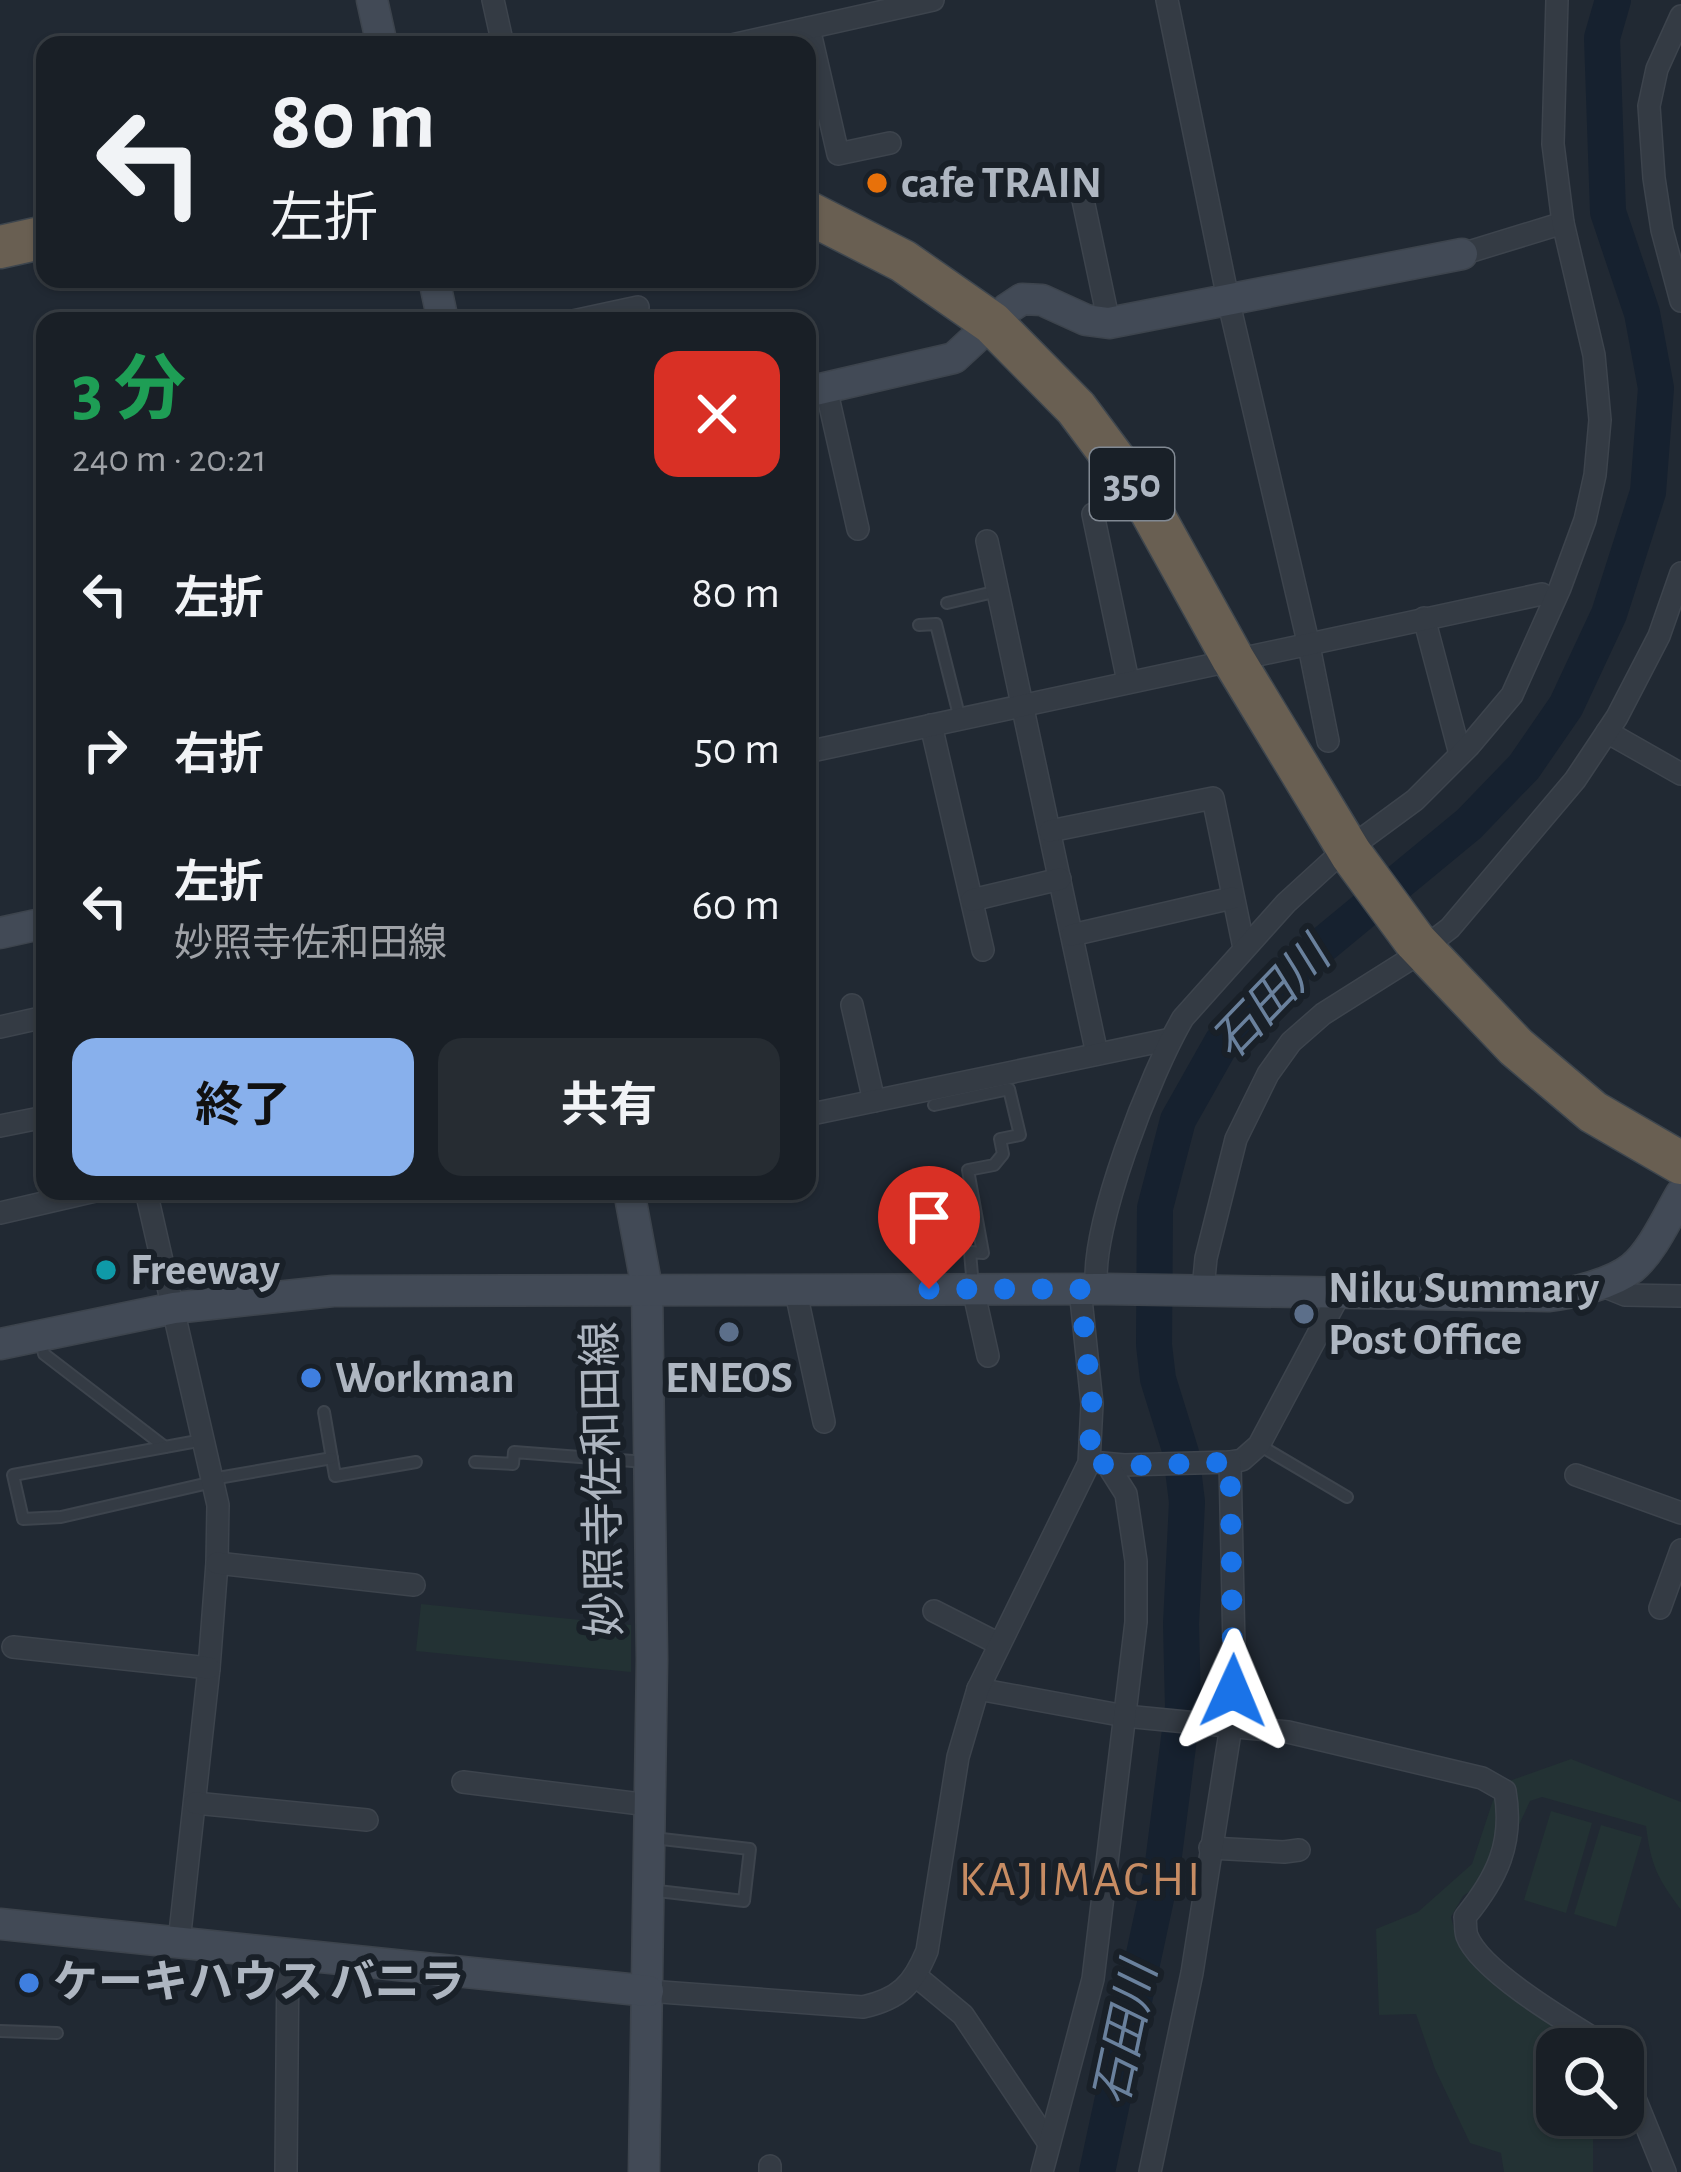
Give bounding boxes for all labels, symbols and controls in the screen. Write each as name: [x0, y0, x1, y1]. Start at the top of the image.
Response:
text: 80 m: [270, 80, 436, 164]
icon: left: [72, 84, 228, 240]
place label: cafe TRAIN: [901, 161, 1102, 206]
marker: cafe TRAIN: [864, 170, 890, 196]
text: 左折: [270, 193, 378, 247]
button: close: [654, 351, 780, 477]
text: 3 分: [72, 355, 186, 427]
text: 240 m · 20:21: [72, 440, 267, 479]
road number: 350: [1090, 448, 1174, 520]
icon: left: [72, 561, 138, 627]
text: 80 m: [691, 571, 780, 616]
text: 左折: [174, 577, 264, 622]
icon: right: [72, 717, 138, 783]
text: 50 m: [694, 727, 780, 772]
text: 右折: [174, 733, 264, 778]
text: 左折: [174, 861, 264, 906]
icon: left: [72, 873, 138, 939]
text: 60 m: [692, 883, 780, 928]
text: 妙照寺佐和田線: [174, 925, 447, 964]
water label: 石田川: [1205, 928, 1343, 1068]
button: 終了: [72, 1038, 414, 1176]
button: 共有: [438, 1038, 780, 1176]
pin: [878, 1166, 980, 1289]
icon: arrive: [896, 1184, 962, 1250]
place label: Freeway: [130, 1248, 281, 1293]
marker: Freeway: [93, 1257, 119, 1283]
place label: Niku Summary Post Office: [1328, 1266, 1600, 1363]
marker: Niku Summary Post Office: [1291, 1301, 1317, 1327]
marker: ENEOS: [716, 1319, 742, 1345]
street label: 妙照寺佐和田線: [577, 1321, 629, 1637]
place label: Workman: [335, 1356, 515, 1401]
place label: ENEOS: [665, 1356, 793, 1401]
marker: Workman: [298, 1365, 324, 1391]
position arrow: [1170, 1628, 1296, 1754]
district label: KAJIMACHI: [959, 1857, 1203, 1905]
water label: 石田川: [1089, 1954, 1166, 2109]
place label: ケーキハウス バニラ: [53, 1959, 465, 2006]
marker: ケーキハウス バニラ: [16, 1970, 42, 1996]
map controls: [1536, 2028, 1644, 2136]
button: search: [1536, 2028, 1644, 2136]

